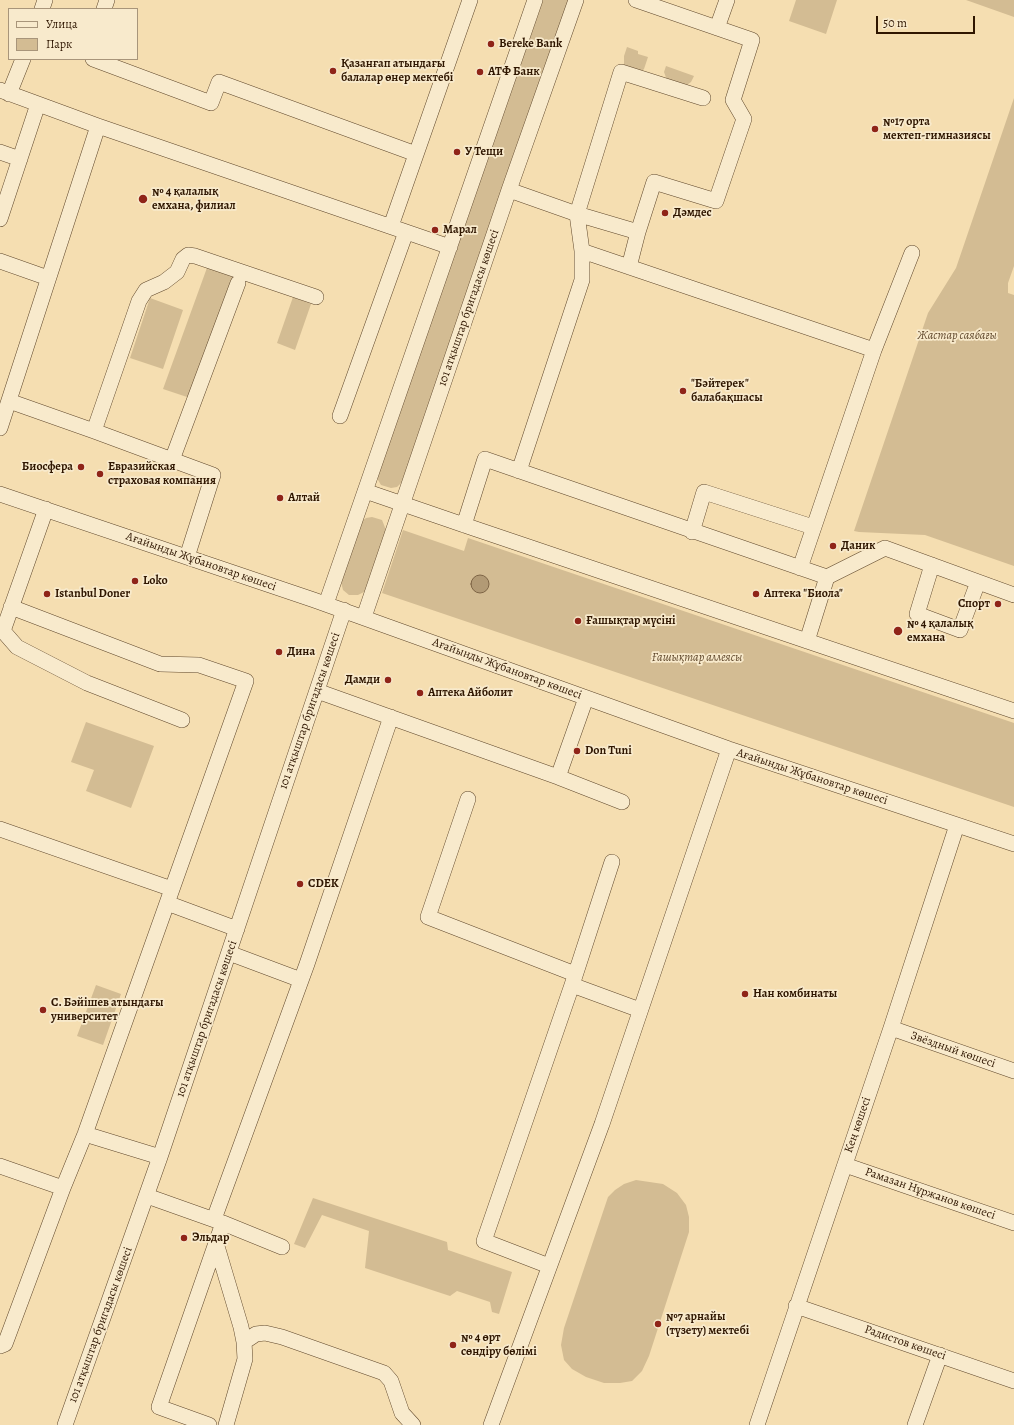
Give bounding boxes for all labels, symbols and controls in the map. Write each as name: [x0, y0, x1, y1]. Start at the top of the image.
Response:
legend: [8, 8, 138, 60]
scale bar: [878, 8, 977, 34]
text: 50 m: [883, 15, 907, 31]
text: Улица: [46, 16, 77, 32]
text: Парк: [46, 36, 72, 52]
place label: Bereke Bank: [499, 37, 562, 51]
marker: Bereke Bank: [486, 39, 496, 49]
place label: Қазанғап атындағы балалар өнер мектебі: [341, 57, 453, 85]
place label: АТФ Банк: [488, 65, 540, 79]
marker: Қазанғап атындағы балалар өнер мектебі: [328, 66, 338, 76]
marker: АТФ Банк: [475, 67, 485, 77]
place label: №17 орта мектеп-гимназиясы: [883, 115, 991, 143]
marker: №17 орта мектеп-гимназиясы: [870, 124, 880, 134]
place label: У Тещи: [465, 145, 503, 159]
marker: У Тещи: [452, 147, 462, 157]
place label: № 4 қалалық емхана, филиал: [152, 185, 236, 213]
marker: № 4 қалалық емхана, филиал: [137, 193, 149, 205]
place label: Дәмдес: [673, 206, 712, 220]
marker: Дәмдес: [660, 208, 670, 218]
place label: Марал: [443, 223, 477, 237]
marker: Марал: [430, 225, 440, 235]
street label: 101 атқыштар бригадасы көшесі: [435, 228, 503, 388]
park label: Жастар саябағы: [917, 329, 997, 343]
place label: "Бәйтерек" балабақшасы: [691, 377, 763, 405]
marker: "Бәйтерек" балабақшасы: [678, 386, 688, 396]
place label: Биосфера: [22, 460, 73, 474]
place label: Евразийская страховая компания: [108, 460, 216, 488]
marker: Биосфера: [76, 462, 86, 472]
marker: Евразийская страховая компания: [95, 469, 105, 479]
place label: Алтай: [288, 491, 320, 505]
marker: Алтай: [275, 493, 285, 503]
street label: Ағайынды Жұбановтар көшесі: [124, 529, 278, 595]
place label: Даник: [841, 539, 876, 553]
marker: Даник: [828, 541, 838, 551]
place label: Loko: [143, 574, 168, 588]
marker: Loko: [130, 576, 140, 586]
place label: Istanbul Doner: [55, 587, 130, 601]
place label: Аптека "Биола": [764, 587, 843, 601]
marker: Istanbul Doner: [42, 589, 52, 599]
marker: Аптека "Биола": [751, 589, 761, 599]
place label: Спорт: [958, 597, 990, 611]
marker: Спорт: [993, 599, 1003, 609]
place label: Ғашықтар мүсіні: [586, 614, 676, 628]
marker: Ғашықтар мүсіні: [573, 616, 583, 626]
place label: № 4 қалалық емхана: [907, 617, 974, 645]
marker: № 4 қалалық емхана: [892, 625, 904, 637]
street label: 101 атқыштар бригадасы көшесі: [276, 631, 344, 791]
street label: Ағайынды Жұбановтар көшесі: [430, 635, 584, 703]
place label: Дина: [287, 645, 315, 659]
marker: Дина: [274, 647, 284, 657]
park label: Ғашықтар аллеясы: [652, 651, 742, 665]
place label: Дамди: [345, 673, 380, 687]
marker: Дамди: [383, 675, 393, 685]
place label: Аптека Айболит: [428, 686, 513, 700]
marker: Аптека Айболит: [415, 688, 425, 698]
place label: Don Tuni: [585, 744, 632, 758]
marker: Don Tuni: [572, 746, 582, 756]
street label: Ағайынды Жұбановтар көшесі: [735, 746, 889, 808]
place label: CDEK: [308, 877, 339, 891]
marker: CDEK: [295, 879, 305, 889]
street label: 101 атқыштар бригадасы көшесі: [173, 939, 241, 1099]
place label: Нан комбинаты: [753, 987, 837, 1001]
marker: Нан комбинаты: [740, 989, 750, 999]
place label: С. Бәйішев атындағы университет: [51, 996, 163, 1024]
marker: С. Бәйішев атындағы университет: [38, 1005, 48, 1015]
street label: Звёздный көшесі: [909, 1029, 997, 1071]
street label: Кең көшесі: [842, 1095, 874, 1155]
street label: Рамазан Нұржанов көшесі: [863, 1165, 997, 1223]
place label: Эльдар: [192, 1231, 229, 1245]
marker: Эльдар: [179, 1233, 189, 1243]
street label: 101 атқыштар бригадасы көшесі: [66, 1245, 136, 1405]
place label: №7 арнайы (түзету) мектебі: [666, 1310, 749, 1338]
marker: №7 арнайы (түзету) мектебі: [653, 1319, 663, 1329]
street label: Радистов көшесі: [862, 1322, 948, 1364]
place label: № 4 өрт сөндіру бөлімі: [461, 1331, 537, 1359]
marker: № 4 өрт сөндіру бөлімі: [448, 1340, 458, 1350]

